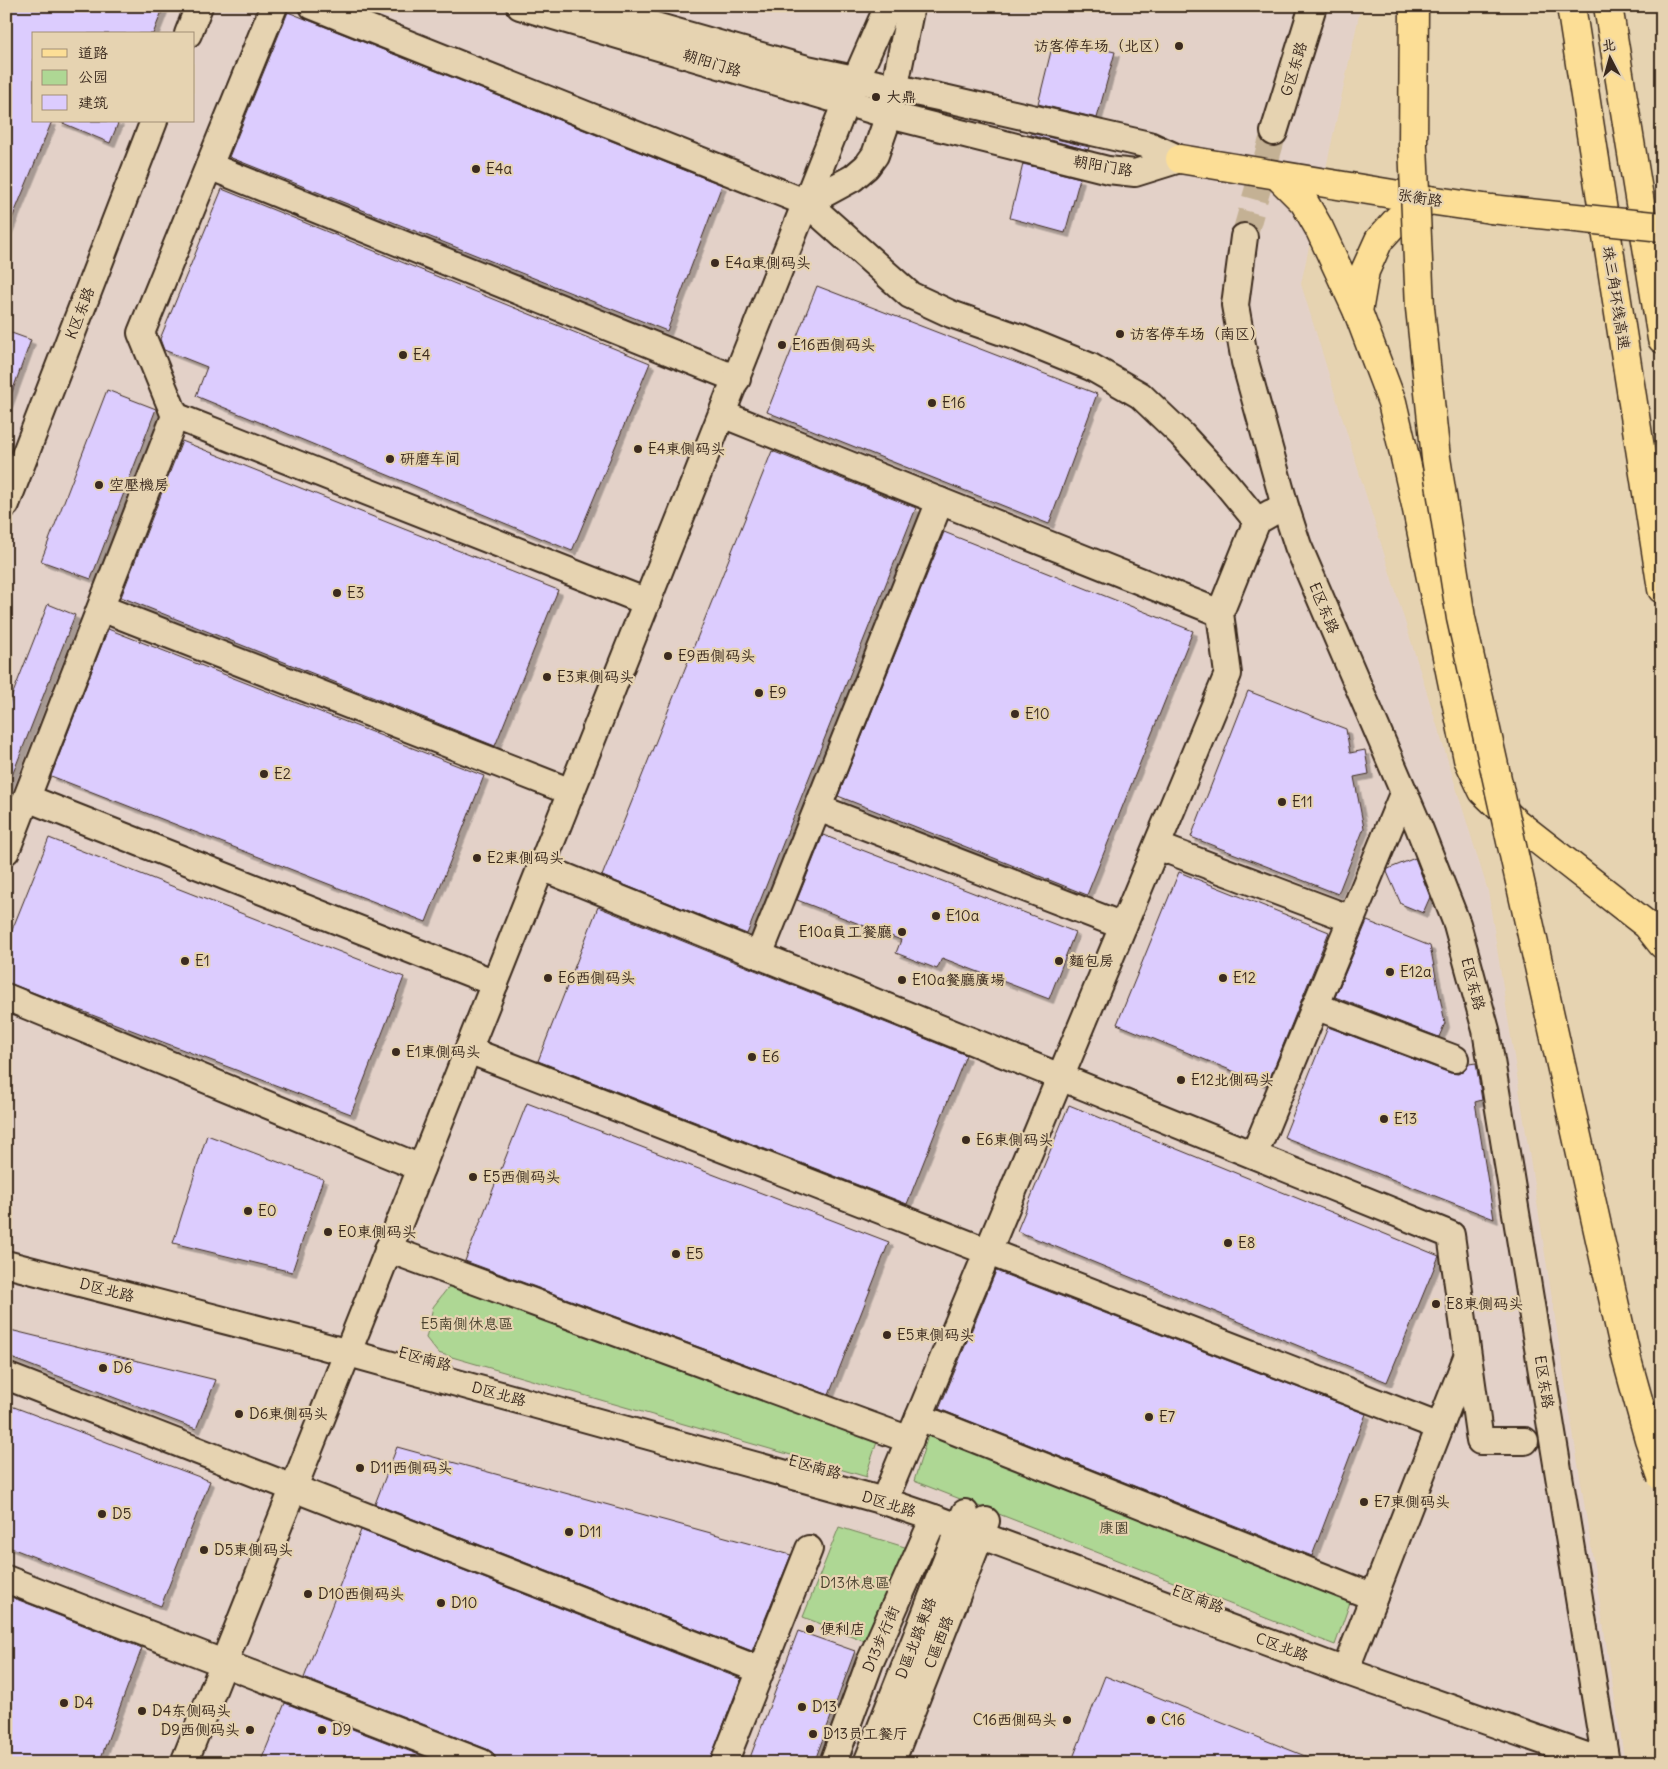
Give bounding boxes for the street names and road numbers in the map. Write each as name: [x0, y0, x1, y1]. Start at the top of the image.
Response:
street label: G区东路: [1276, 39, 1311, 98]
street label: 朝阳门路: [681, 45, 744, 80]
street label: 朝阳门路: [1072, 151, 1134, 180]
street label: 张衡路: [1396, 185, 1444, 210]
street label: 珠三角环线高速: [1599, 245, 1634, 351]
street label: K区东路: [61, 284, 98, 342]
street label: E区东路: [1305, 579, 1344, 636]
street label: E区东路: [1457, 955, 1490, 1012]
street label: D区北路: [78, 1274, 136, 1305]
street label: E区南路: [397, 1342, 454, 1375]
street label: E区东路: [1531, 1354, 1558, 1410]
street label: D区北路: [470, 1377, 528, 1410]
street label: E区南路: [787, 1450, 844, 1483]
street label: D区北路: [860, 1486, 919, 1521]
street label: E区南路: [1170, 1580, 1227, 1617]
street label: D區北路東路: [891, 1594, 940, 1681]
street label: D13步行街: [858, 1603, 903, 1675]
street label: C區西路: [920, 1613, 957, 1671]
street label: C区北路: [1253, 1628, 1311, 1665]

